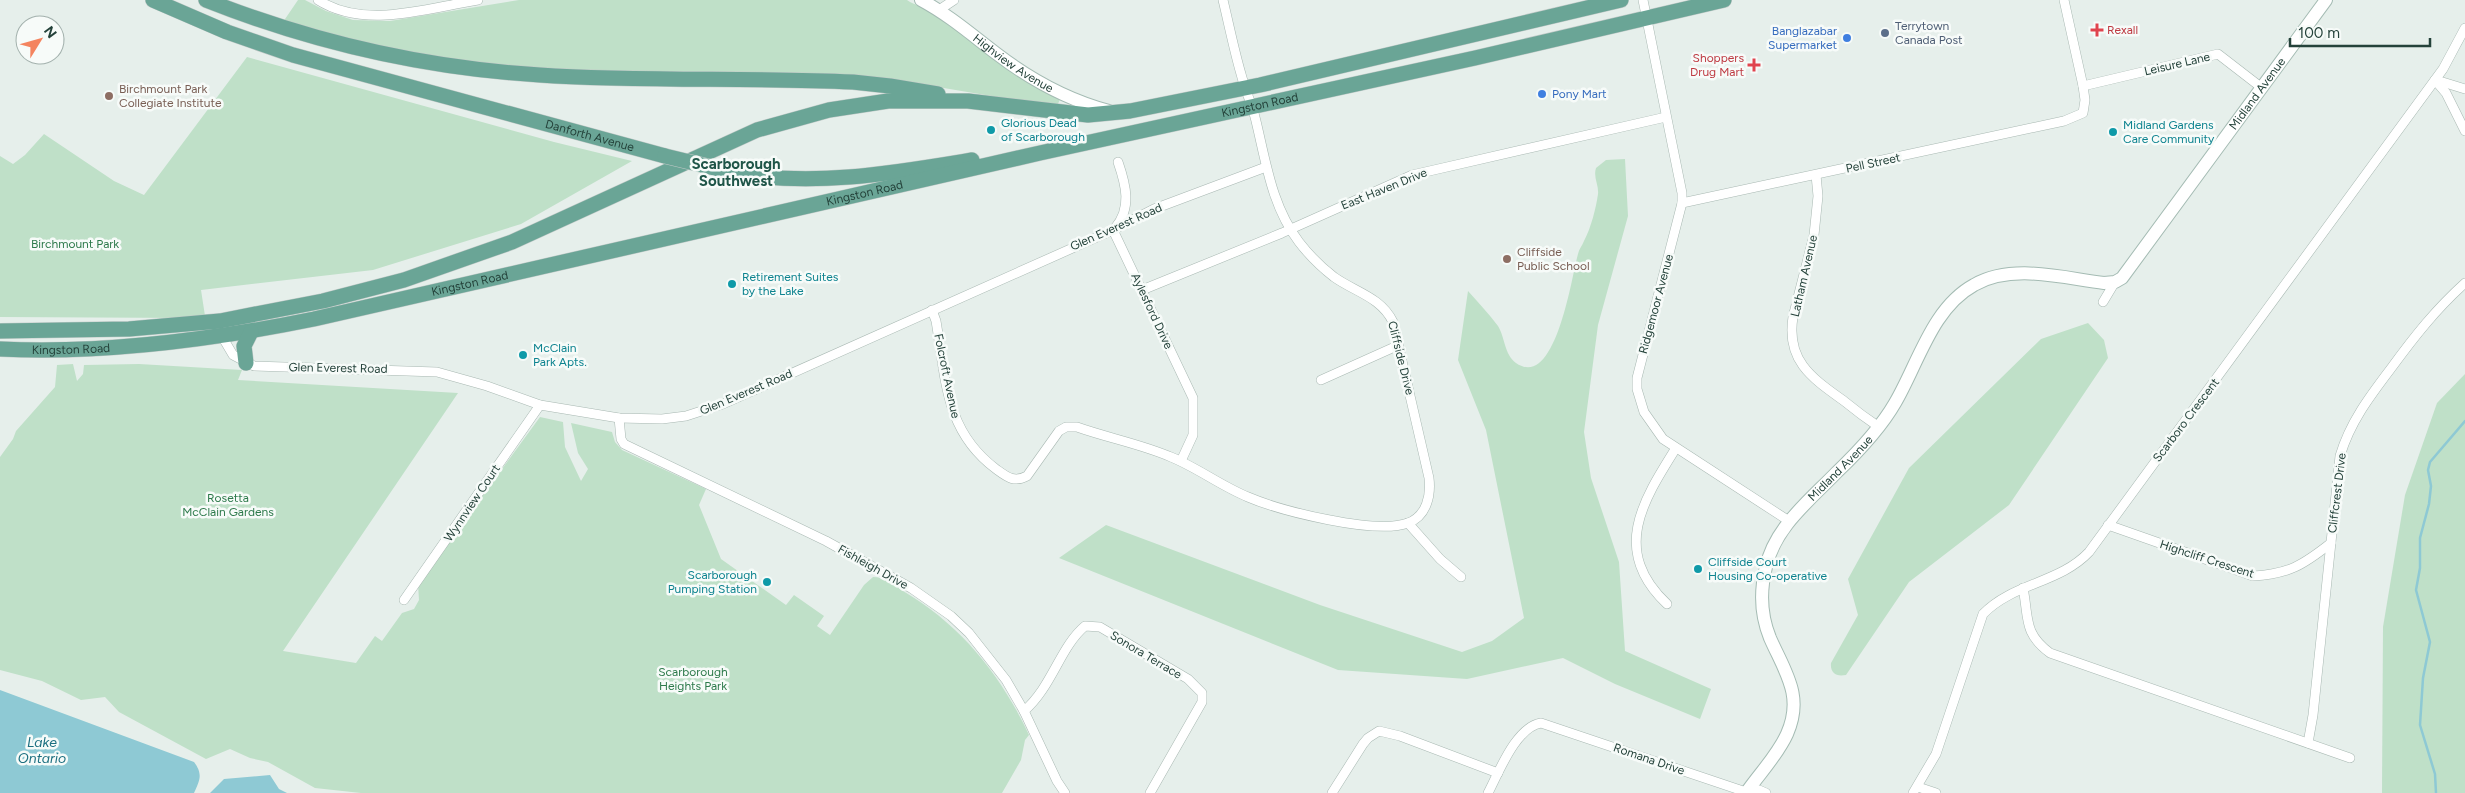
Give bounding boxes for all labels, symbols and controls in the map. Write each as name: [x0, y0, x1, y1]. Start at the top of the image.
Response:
north arrow: [15, 15, 65, 65]
scale bar: [2290, 15, 2430, 47]
place label: Terrytown Canada Post: [1895, 19, 1963, 47]
text: N: [40, 23, 60, 42]
place label: Rexall: [2107, 23, 2138, 37]
place label: Banglazabar Supermarket: [1768, 24, 1837, 52]
marker: Rexall: [2091, 24, 2103, 36]
text: 100 m: [2298, 24, 2340, 42]
marker: Terrytown Canada Post: [1879, 27, 1891, 39]
street label: Highview Avenue: [970, 31, 1056, 96]
marker: Banglazabar Supermarket: [1841, 32, 1853, 44]
street label: Leisure Lane: [2143, 50, 2212, 78]
place label: Shoppers Drug Mart: [1690, 51, 1744, 79]
street label: Midland Avenue: [2226, 55, 2289, 133]
marker: Shoppers Drug Mart: [1748, 59, 1760, 71]
place label: Birchmount Park Collegiate Institute: [119, 82, 222, 110]
place label: Pony Mart: [1552, 87, 1607, 101]
marker: Pony Mart: [1536, 88, 1548, 100]
marker: Birchmount Park Collegiate Institute: [103, 90, 115, 102]
street label: Kingston Road: [1220, 90, 1300, 120]
place label: Glorious Dead of Scarborough: [1001, 116, 1085, 144]
street label: Danforth Avenue: [544, 117, 636, 154]
place label: Midland Gardens Care Community: [2123, 118, 2215, 146]
marker: Glorious Dead of Scarborough: [985, 124, 997, 136]
marker: Midland Gardens Care Community: [2107, 126, 2119, 138]
street label: Pell Street: [1845, 150, 1902, 176]
district label: Scarborough Southwest: [691, 155, 781, 190]
street label: East Haven Drive: [1339, 165, 1429, 213]
street label: Kingston Road: [825, 178, 904, 209]
street label: Glen Everest Road: [1068, 200, 1164, 254]
street label: Latham Avenue: [1788, 233, 1820, 318]
park label: Birchmount Park: [31, 237, 119, 251]
place label: Cliffside Public School: [1517, 245, 1590, 273]
street label: Ridgemoor Avenue: [1636, 252, 1676, 355]
marker: Cliffside Public School: [1501, 253, 1513, 265]
street label: Kingston Road: [430, 268, 509, 299]
place label: Retirement Suites by the Lake: [742, 270, 839, 298]
street label: Aylesford Drive: [1128, 271, 1176, 352]
marker: Retirement Suites by the Lake: [726, 278, 738, 290]
street label: Cliffside Drive: [1385, 320, 1417, 397]
street label: Folcroft Avenue: [931, 332, 963, 420]
street label: Kingston Road: [32, 341, 111, 357]
place label: McClain Park Apts.: [533, 341, 587, 369]
marker: McClain Park Apts.: [517, 349, 529, 361]
street label: Glen Everest Road: [288, 360, 388, 376]
street label: Glen Everest Road: [698, 366, 794, 418]
street label: Scarboro Crescent: [2150, 375, 2222, 465]
street label: Midland Avenue: [1805, 433, 1876, 504]
street label: Cliffcrest Drive: [2325, 452, 2349, 534]
street label: Wynnview Court: [441, 461, 503, 544]
park label: Rosetta McClain Gardens: [182, 491, 274, 519]
street label: Highcliff Crescent: [2158, 537, 2256, 581]
street label: Fishleigh Drive: [835, 542, 911, 592]
place label: Cliffside Court Housing Co-operative: [1708, 555, 1828, 583]
marker: Cliffside Court Housing Co-operative: [1692, 563, 1704, 575]
place label: Scarborough Pumping Station: [668, 568, 757, 596]
marker: Scarborough Pumping Station: [761, 576, 773, 588]
street label: Sonora Terrace: [1108, 628, 1185, 682]
park label: Scarborough Heights Park: [658, 665, 728, 693]
water label: Lake Ontario: [18, 734, 66, 767]
street label: Romana Drive: [1612, 740, 1687, 778]

